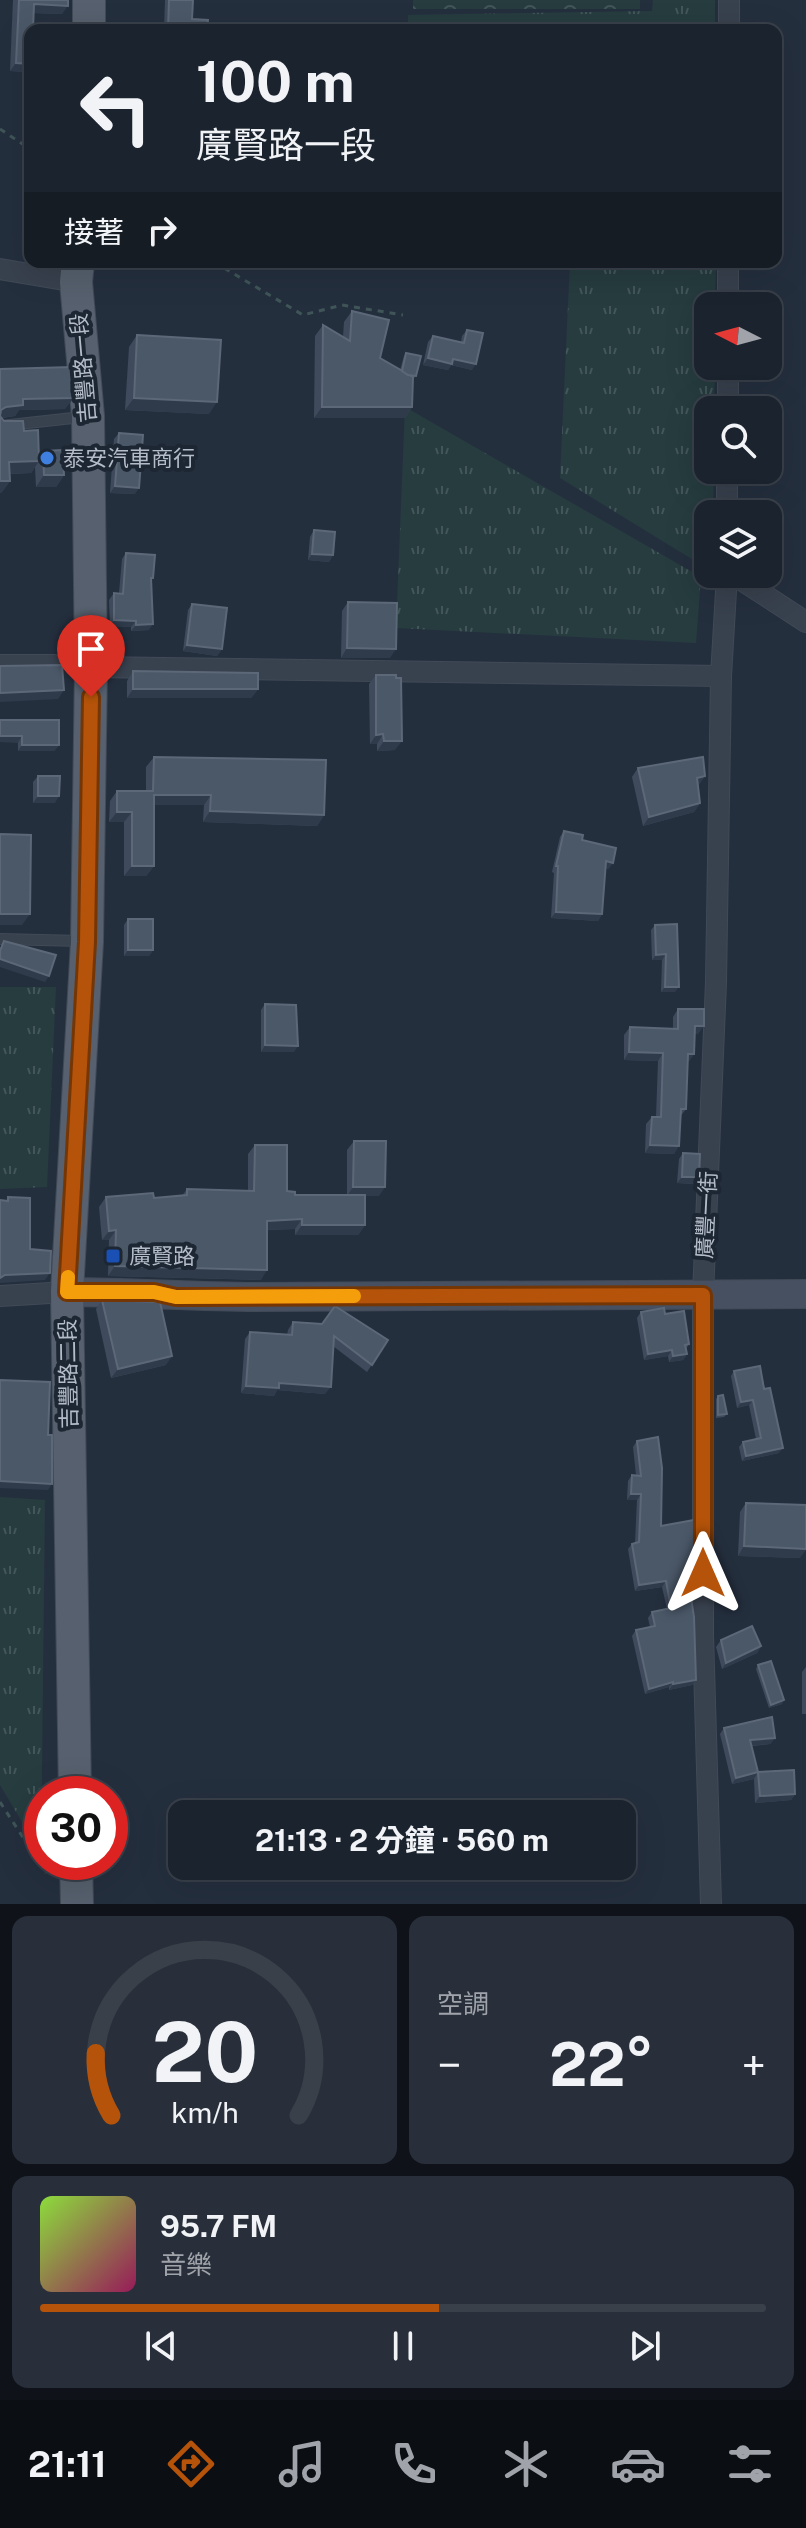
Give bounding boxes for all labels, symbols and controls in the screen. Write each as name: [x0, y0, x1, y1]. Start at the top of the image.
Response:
text: 100 m: [196, 49, 355, 115]
icon: left: [64, 56, 168, 160]
text: 廣賢路一段: [196, 124, 376, 166]
icon: right: [140, 208, 184, 252]
text: 接著: [64, 214, 124, 250]
north arrow: [694, 292, 782, 380]
map controls: [694, 292, 782, 588]
street label: 吉豐路一段: [65, 312, 101, 424]
button: search: [694, 396, 782, 484]
place label: 泰安汽車商行: [63, 445, 195, 471]
marker: 泰安汽車商行: [38, 449, 56, 467]
button: layers: [694, 500, 782, 588]
pin: [57, 615, 125, 697]
icon: arrive: [69, 627, 113, 671]
street label: 廣豐一街: [691, 1170, 721, 1260]
place label: 廣賢路: [129, 1243, 195, 1269]
marker: 廣賢路: [104, 1247, 122, 1265]
street label: 吉豐路二段: [54, 1319, 82, 1429]
position arrow: [661, 1531, 745, 1615]
speed limit sign: 30: [24, 1776, 128, 1880]
text: 21:13 · 2 分鐘 · 560 m: [255, 1822, 549, 1858]
text: 空調: [437, 1988, 489, 2019]
text: 20: [151, 2003, 258, 2101]
text: 22°: [549, 2029, 654, 2100]
text: −: [437, 2039, 461, 2091]
text: +: [742, 2039, 766, 2091]
text: km/h: [171, 2096, 238, 2129]
text: 95.7 FM: [160, 2208, 277, 2244]
text: 音樂: [160, 2249, 212, 2280]
icon: previous: [139, 2324, 183, 2368]
icon: pause: [381, 2324, 425, 2368]
icon: next: [623, 2324, 667, 2368]
icon: directions: [163, 2436, 219, 2492]
icon: music: [274, 2436, 330, 2492]
icon: phone: [386, 2436, 442, 2492]
icon: climate: [498, 2436, 554, 2492]
icon: car: [610, 2436, 666, 2492]
icon: filters: [722, 2436, 778, 2492]
text: 21:11: [28, 2443, 107, 2485]

